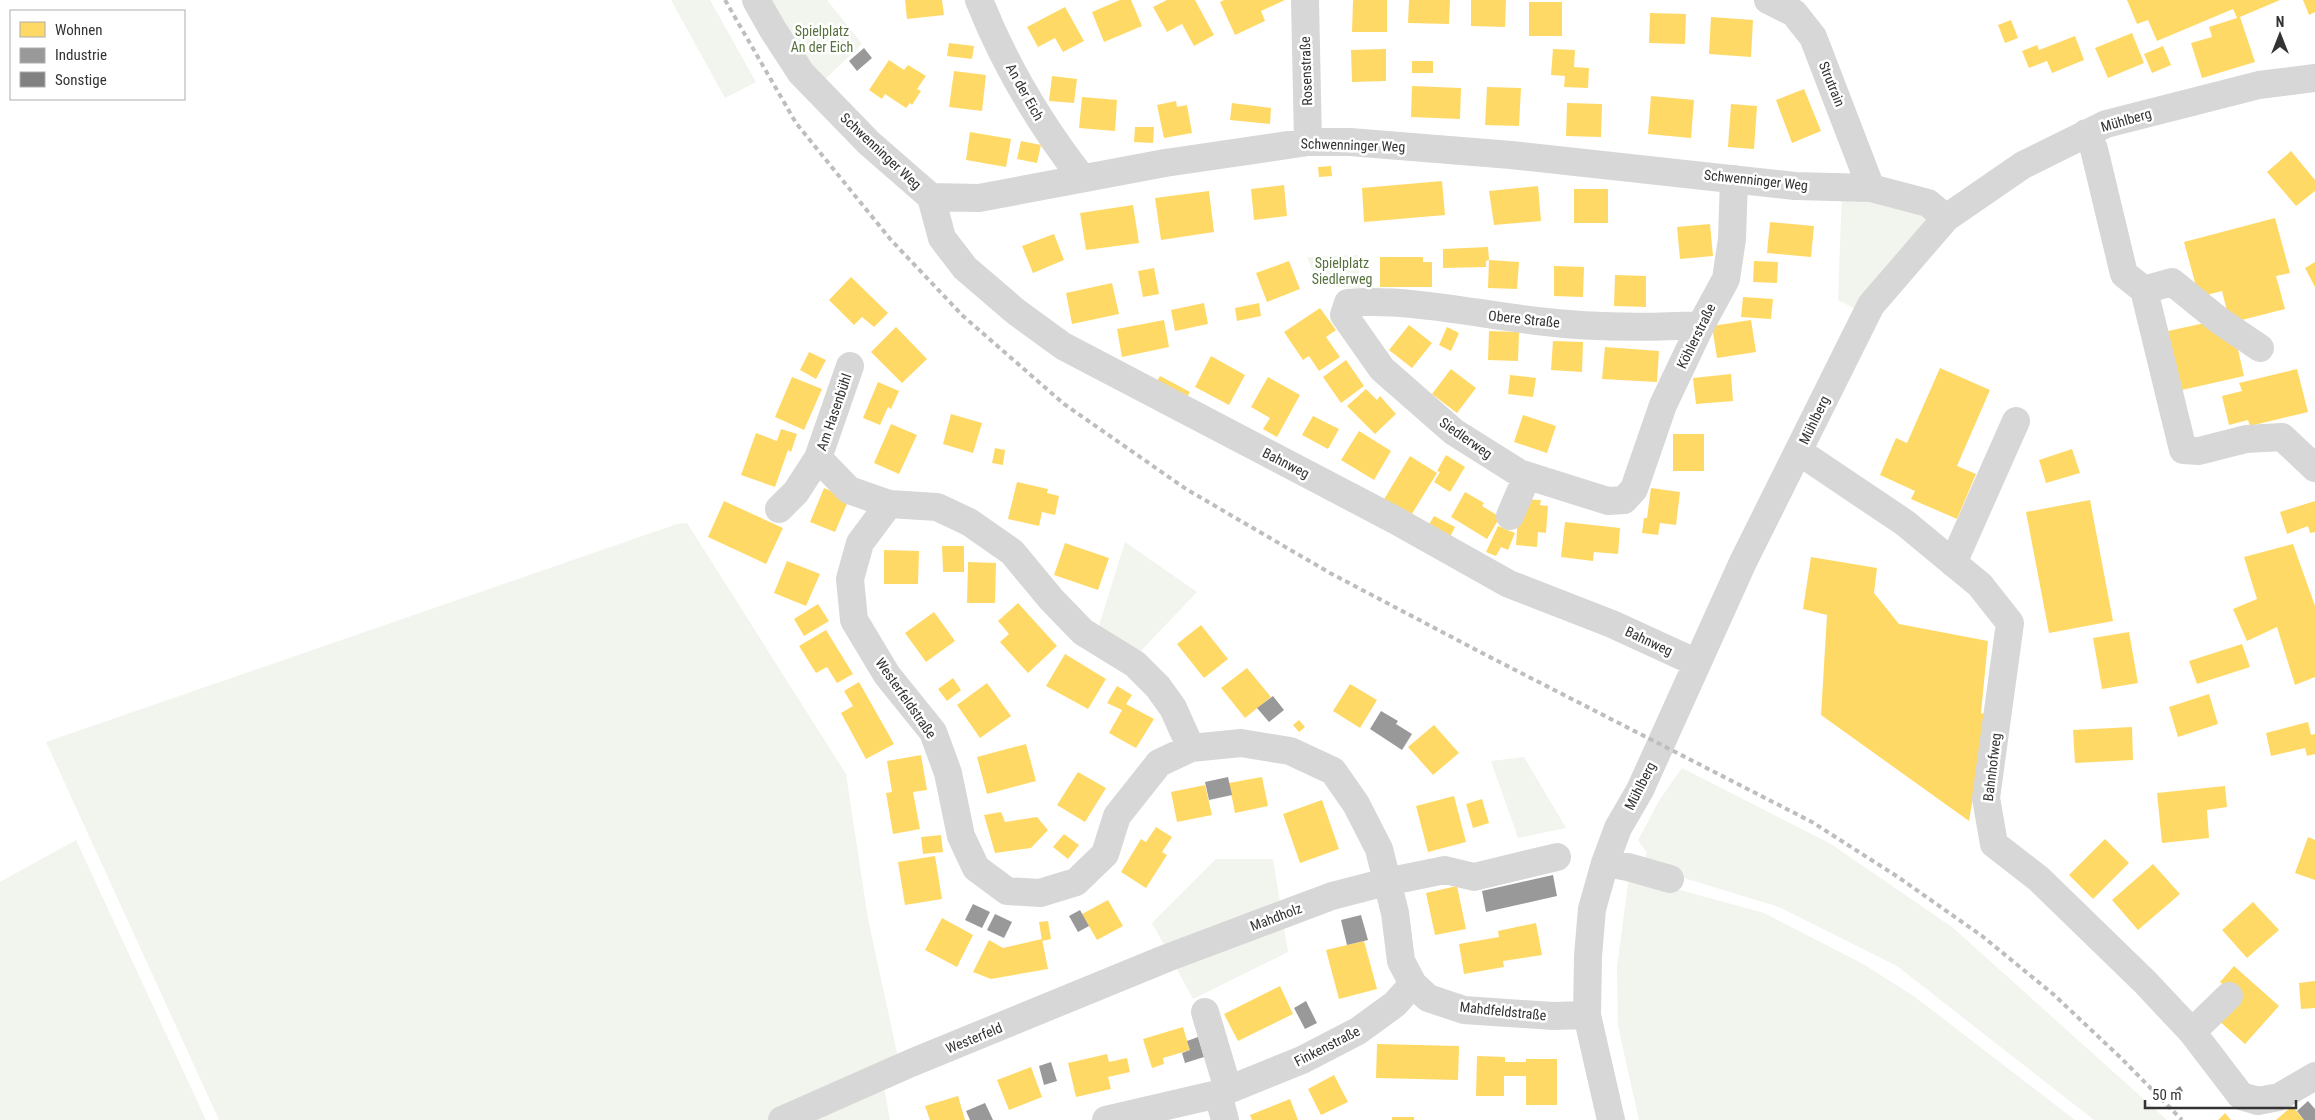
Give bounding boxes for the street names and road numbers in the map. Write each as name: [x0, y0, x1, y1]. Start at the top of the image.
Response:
street label: Rosenstraße: [1297, 36, 1315, 106]
street label: Strutrain: [1816, 59, 1848, 109]
street label: An der Eich: [1003, 61, 1047, 123]
street label: Mühlberg: [2099, 105, 2153, 135]
street label: Schwenninger Weg: [837, 109, 925, 193]
street label: Schwenninger Weg: [1300, 135, 1406, 155]
street label: Schwenninger Weg: [1703, 167, 1809, 193]
street label: Köhlerstraße: [1673, 300, 1719, 371]
street label: Obere Straße: [1487, 307, 1561, 331]
street label: Am Hasenbühl: [813, 371, 855, 453]
street label: Mühlberg: [1795, 393, 1833, 447]
street label: Siedlerweg: [1437, 414, 1495, 462]
street label: Bahnweg: [1260, 444, 1312, 482]
street label: Bahnweg: [1623, 623, 1675, 659]
street label: Westerfeldstraße: [872, 655, 940, 742]
street label: Bahnhofweg: [1980, 732, 2004, 802]
street label: Mühlberg: [1621, 759, 1659, 813]
street label: Mahdholz: [1248, 900, 1304, 934]
street label: Mahdfeldstraße: [1459, 998, 1548, 1024]
street label: Westerfeld: [943, 1019, 1005, 1057]
street label: Finkenstraße: [1292, 1022, 1363, 1069]

